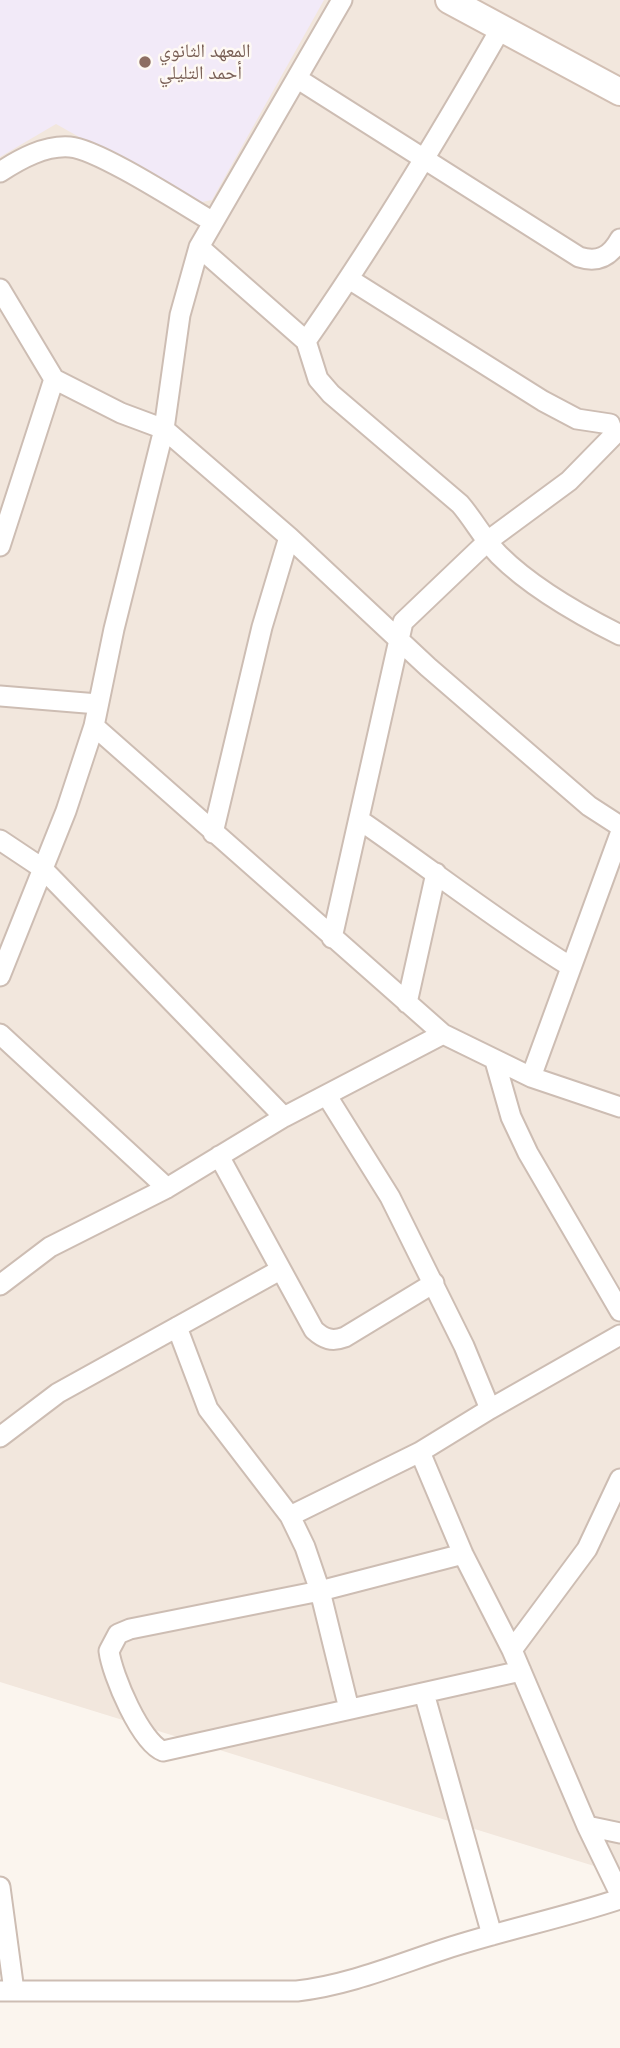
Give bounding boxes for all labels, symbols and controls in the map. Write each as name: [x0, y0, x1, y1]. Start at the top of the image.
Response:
place label: المعهد الثانوي أحمد التليلي: [159, 40, 250, 84]
marker: المعهد الثانوي أحمد التليلي: [137, 54, 153, 70]

